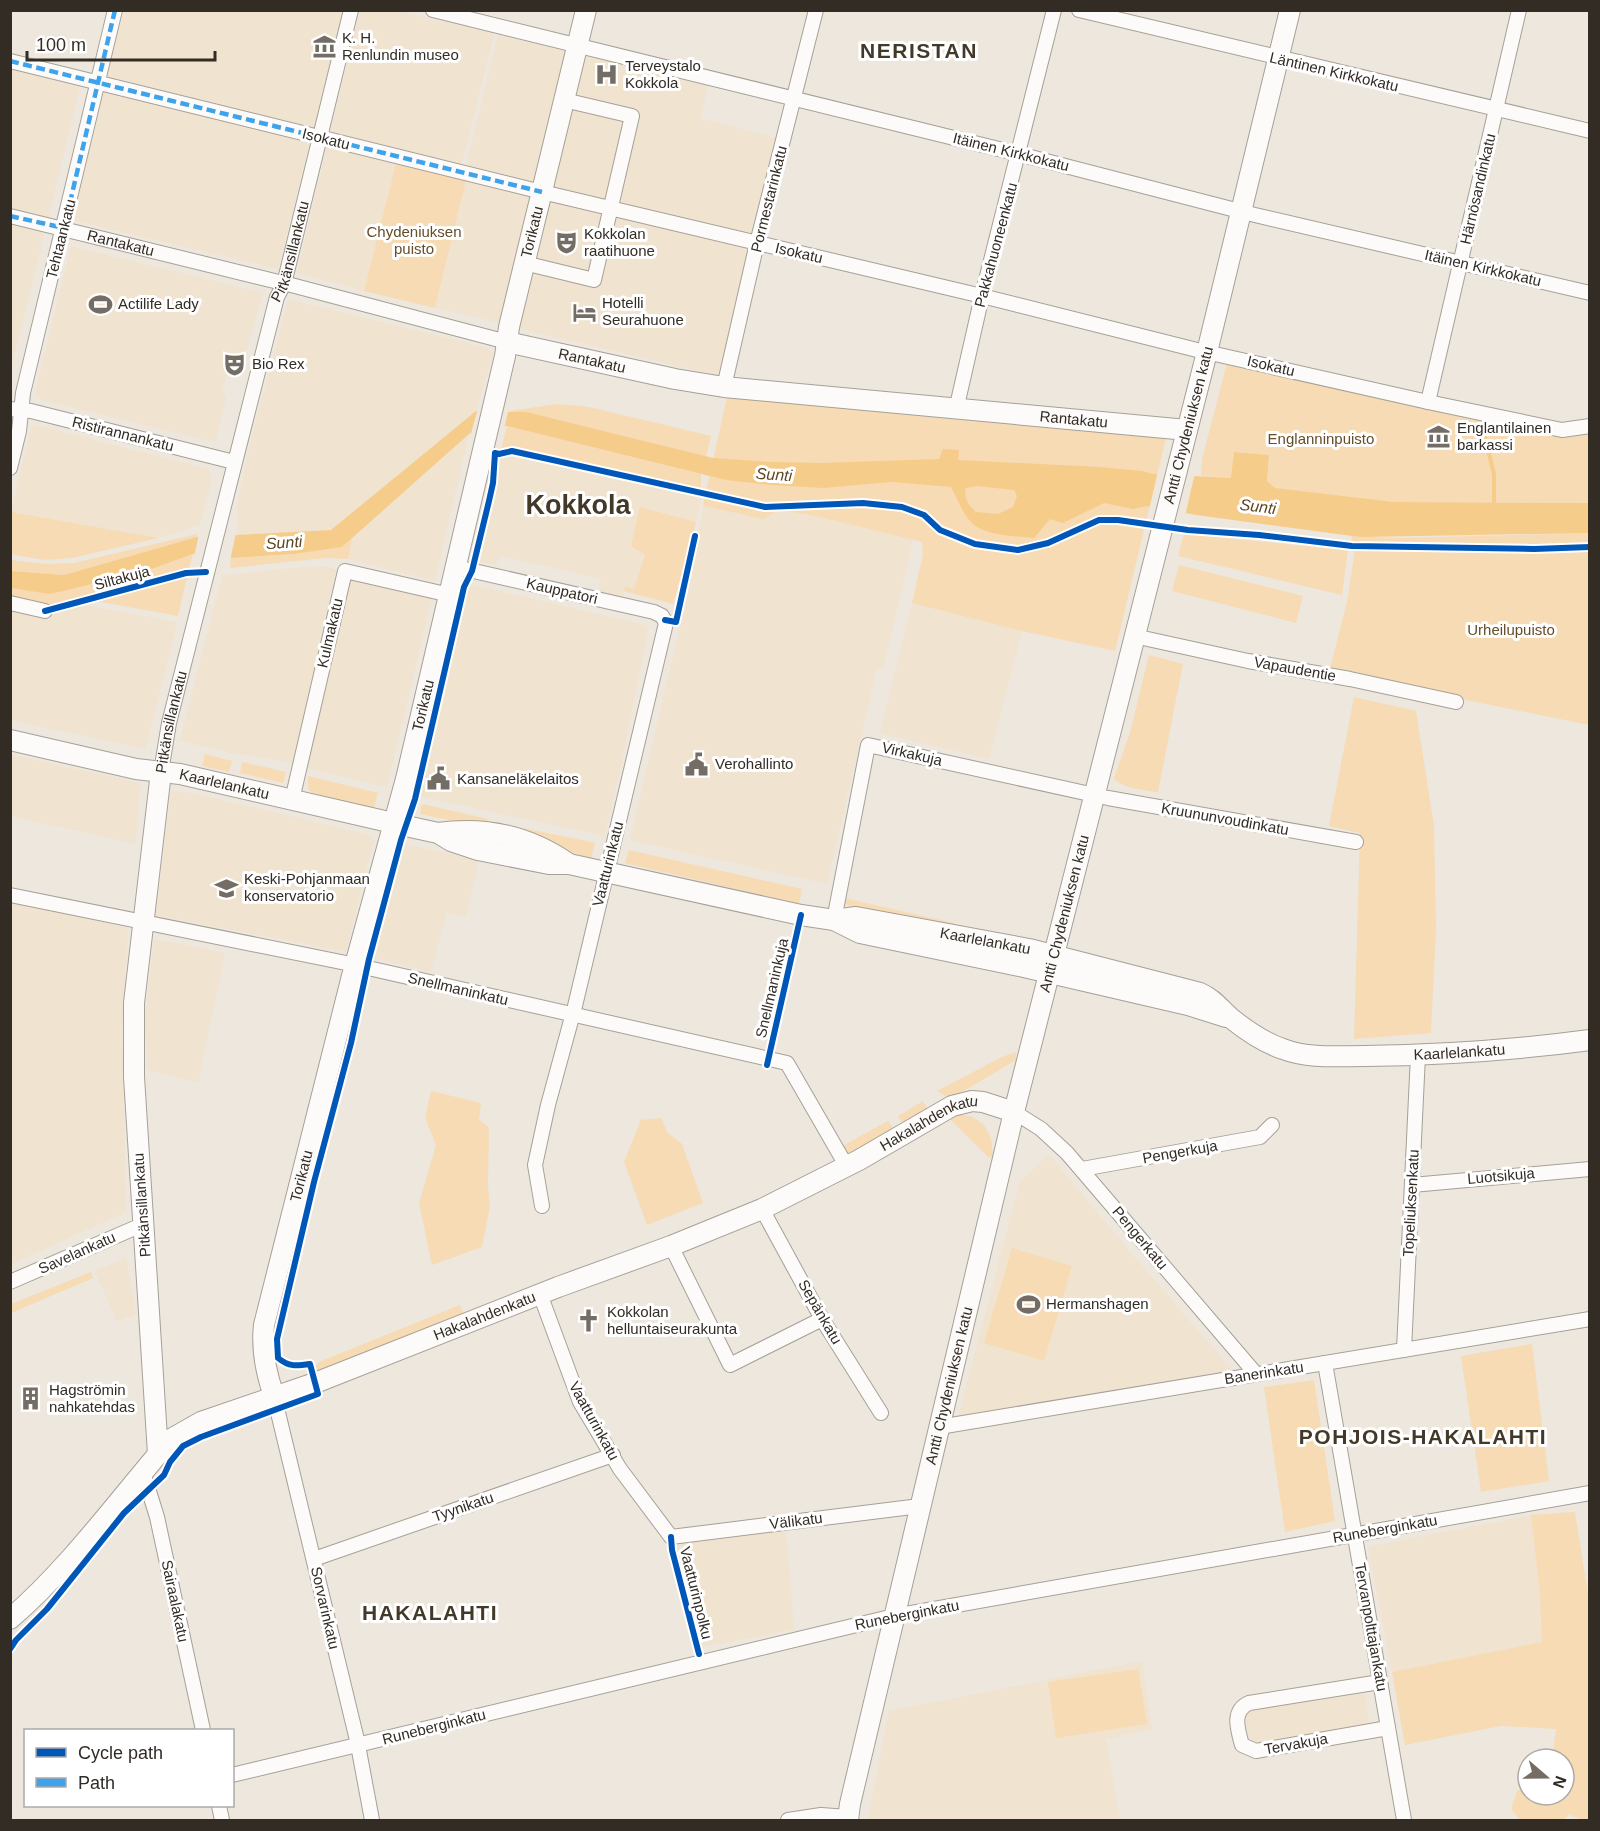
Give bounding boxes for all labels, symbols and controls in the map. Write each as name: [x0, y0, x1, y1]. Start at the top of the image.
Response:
scale bar: [27, 24, 214, 62]
place label: K. H. Renlundin museo: [342, 29, 459, 63]
museum icon: K. H. Renlundin museo: [311, 34, 337, 60]
text: 100 m: [36, 35, 86, 55]
district label: NERISTAN: [860, 39, 978, 62]
street label: Läntinen Kirkkokatu: [1268, 48, 1400, 95]
place label: Terveystalo Kokkola: [625, 57, 701, 91]
hospital icon: Terveystalo Kokkola: [594, 62, 620, 88]
street label: Isokatu: [301, 124, 352, 153]
street label: Itäinen Kirkkokatu: [951, 129, 1071, 174]
street label: Härnösandinkatu: [1456, 132, 1499, 246]
street label: Pormestarinkatu: [747, 144, 790, 254]
street label: Pakkahuoneenkatu: [971, 181, 1020, 309]
street label: Tehtaankatu: [42, 197, 79, 281]
street label: Pitkänsillankatu: [267, 199, 312, 305]
street label: Torikatu: [517, 204, 546, 259]
park label: Chydeniuksen puisto: [366, 223, 462, 257]
place label: Kokkolan raatihuone: [584, 225, 655, 259]
street label: Rantakatu: [86, 226, 156, 259]
theatre icon: Kokkolan raatihuone: [553, 230, 579, 256]
street label: Isokatu: [774, 239, 825, 266]
street label: Itäinen Kirkkokatu: [1423, 246, 1543, 289]
sports icon: Actilife Lady: [87, 291, 113, 317]
place label: Hotelli Seurahuone: [602, 294, 684, 328]
place label: Actilife Lady: [118, 295, 199, 312]
hotel icon: Hotelli Seurahuone: [571, 299, 597, 325]
street label: Rantakatu: [557, 345, 627, 376]
street label: Antti Chydeniuksen katu: [1160, 345, 1216, 505]
theatre icon: Bio Rex: [221, 351, 247, 377]
street label: Isokatu: [1246, 352, 1297, 379]
place label: Bio Rex: [252, 355, 305, 372]
street label: Rantakatu: [1039, 407, 1109, 431]
street label: Ristirannankatu: [70, 413, 176, 454]
place label: Englantilainen barkassi: [1457, 419, 1551, 453]
museum icon: Englantilainen barkassi: [1426, 424, 1452, 450]
park label: Englanninpuisto: [1268, 430, 1374, 447]
water label: Sunti: [755, 465, 793, 484]
district label: Kokkola: [525, 490, 631, 520]
water label: Sunti: [1239, 496, 1278, 517]
water label: Sunti: [265, 533, 303, 552]
street label: Siltakuja: [92, 562, 152, 593]
street label: Kauppatori: [525, 574, 599, 607]
street label: Kulmakatu: [313, 596, 346, 669]
park label: Urheilupuisto: [1467, 621, 1555, 638]
street label: Vapaudentie: [1253, 653, 1338, 684]
street label: Pitkänsillankatu: [152, 669, 190, 774]
street label: Torikatu: [408, 678, 437, 733]
street label: Virkakuja: [880, 738, 945, 769]
public building icon: Verohallinto: [684, 751, 710, 777]
place label: Verohallinto: [715, 755, 793, 772]
street label: Kaarlelankatu: [178, 765, 271, 802]
public building icon: Kansaneläkelaitos: [426, 766, 452, 792]
place label: Kansaneläkelaitos: [457, 770, 579, 787]
street label: Kruununvoudinkatu: [1160, 799, 1290, 838]
street label: Vaatturinkatu: [589, 819, 626, 908]
street label: Antti Chydeniuksen katu: [1036, 833, 1092, 994]
place label: Keski-Pohjanmaan konservatorio: [244, 870, 370, 904]
school or university icon: Keski-Pohjanmaan konservatorio: [213, 875, 239, 901]
street label: Kaarlelankatu: [939, 924, 1032, 957]
street label: Snellmaninkuja: [752, 936, 791, 1039]
street label: Snellmaninkatu: [406, 969, 510, 1008]
street label: Kaarlelankatu: [1413, 1040, 1506, 1063]
street label: Hakalahdenkatu: [877, 1092, 979, 1154]
street label: Pengerkuja: [1141, 1136, 1219, 1166]
street label: Torikatu: [286, 1148, 316, 1203]
street label: Topeliuksenkatu: [1399, 1149, 1422, 1257]
street label: Pitkänsillankatu: [129, 1152, 154, 1258]
street label: Luotsikuja: [1467, 1164, 1536, 1187]
street label: Pengerkatu: [1109, 1203, 1172, 1273]
street label: Savelankatu: [36, 1228, 118, 1277]
street label: Sepänkatu: [795, 1276, 846, 1347]
street label: Hakalahdenkatu: [431, 1288, 538, 1343]
sports icon: Hermanshagen: [1015, 1291, 1041, 1317]
place label: Hermanshagen: [1046, 1295, 1149, 1312]
place label: Kokkolan helluntaiseurakunta: [607, 1303, 738, 1337]
street label: Antti Chydeniuksen katu: [922, 1305, 976, 1466]
church icon: Kokkolan helluntaiseurakunta: [576, 1308, 602, 1334]
street label: Banerinkatu: [1223, 1358, 1305, 1387]
street label: Vaatturinkatu: [566, 1378, 623, 1463]
place label: Hagströmin nahkatehdas: [49, 1381, 135, 1415]
building icon: Hagströmin nahkatehdas: [18, 1386, 44, 1412]
district label: POHJOIS-HAKALAHTI: [1299, 1425, 1547, 1448]
street label: Tyynikatu: [430, 1488, 496, 1525]
street label: Välikatu: [768, 1509, 823, 1532]
street label: Runeberginkatu: [1331, 1511, 1439, 1546]
street label: Vaatturinpolku: [677, 1545, 716, 1641]
street label: Sairaalakatu: [159, 1558, 192, 1643]
street label: Tervanpolttajankatu: [1352, 1561, 1391, 1692]
street label: Sorvarinkatu: [308, 1565, 343, 1651]
street label: Runeberginkatu: [853, 1596, 961, 1633]
district label: HAKALAHTI: [362, 1601, 498, 1624]
street label: Runeberginkatu: [380, 1705, 487, 1748]
legend: [24, 1729, 234, 1807]
street label: Tervakuja: [1263, 1729, 1330, 1757]
text: Cycle path: [78, 1743, 163, 1763]
north arrow: [1516, 1747, 1576, 1807]
text: Path: [78, 1773, 115, 1793]
text: N: [1550, 1774, 1570, 1790]

